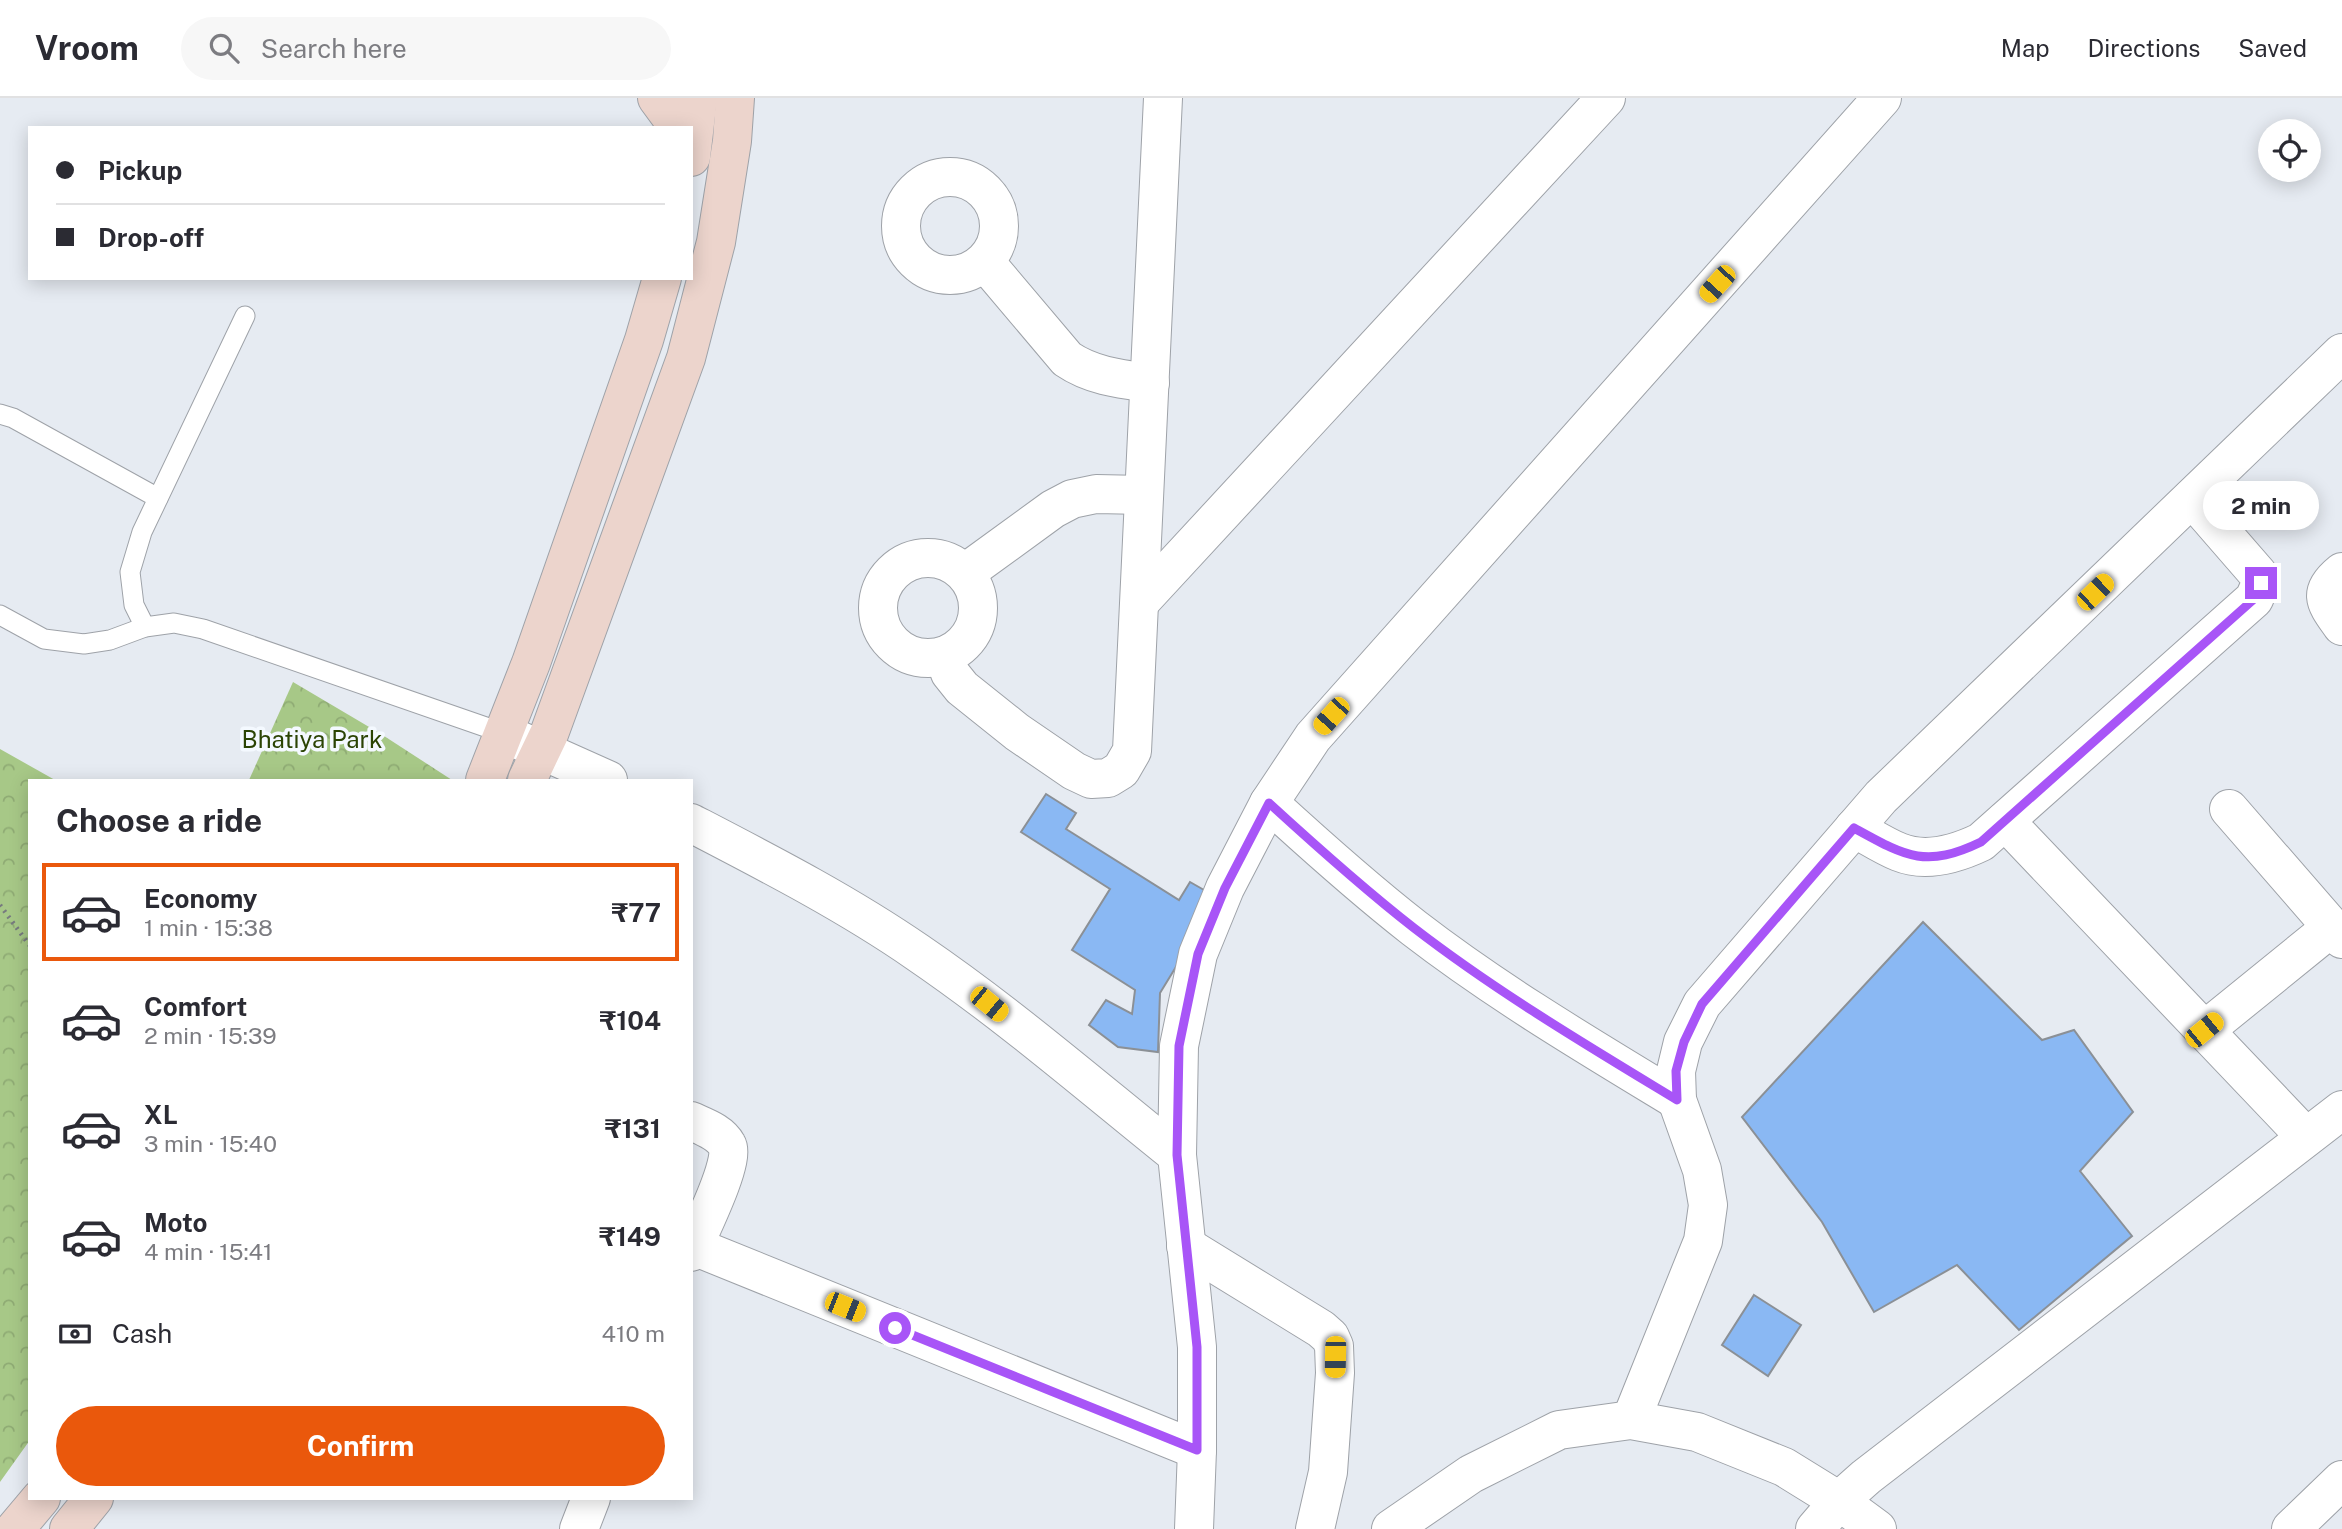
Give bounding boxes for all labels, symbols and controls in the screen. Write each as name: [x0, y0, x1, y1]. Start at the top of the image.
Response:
search box: [181, 17, 671, 80]
text: Vroom: [35, 29, 139, 67]
icon: search: [205, 29, 243, 67]
text: Search here: [261, 33, 407, 64]
text: Map: [2001, 34, 2050, 62]
text: Directions: [2088, 34, 2200, 62]
text: Saved: [2238, 34, 2307, 62]
map controls: [2258, 119, 2321, 182]
button: locate: [2258, 119, 2321, 182]
text: Pickup: [98, 155, 182, 186]
text: Drop-off: [98, 222, 204, 253]
car: [1696, 261, 1739, 307]
callout: 2 min: [2203, 482, 2319, 531]
text: 2 min: [2231, 492, 2291, 519]
route end: [2245, 567, 2277, 599]
car: [2073, 570, 2118, 614]
car: [1310, 693, 1353, 739]
park label: Bhatiya Park: [242, 725, 382, 753]
text: Choose a ride: [56, 802, 262, 839]
icon: car: [60, 881, 123, 944]
text: Economy: [144, 883, 257, 914]
text: ₹77: [612, 897, 661, 928]
text: 1 min · 15:38: [144, 914, 273, 941]
car: [967, 983, 1012, 1025]
icon: car: [60, 989, 123, 1052]
text: Comfort: [144, 991, 247, 1022]
text: ₹104: [599, 1005, 661, 1036]
car: [2182, 1009, 2227, 1051]
text: 2 min · 15:39: [144, 1022, 277, 1049]
icon: car: [60, 1097, 123, 1160]
text: XL: [144, 1099, 178, 1130]
text: ₹131: [605, 1113, 661, 1144]
text: 3 min · 15:40: [144, 1130, 277, 1157]
icon: car: [60, 1205, 123, 1268]
text: Moto: [144, 1207, 207, 1238]
text: ₹149: [599, 1221, 661, 1252]
text: 4 min · 15:41: [144, 1238, 272, 1265]
car: [822, 1289, 869, 1325]
route start: [879, 1312, 911, 1344]
icon: cash: [56, 1315, 94, 1353]
text: Cash: [112, 1318, 172, 1349]
text: 410 m: [602, 1320, 665, 1347]
car: [1325, 1336, 1346, 1378]
button: Confirm: [56, 1406, 665, 1486]

